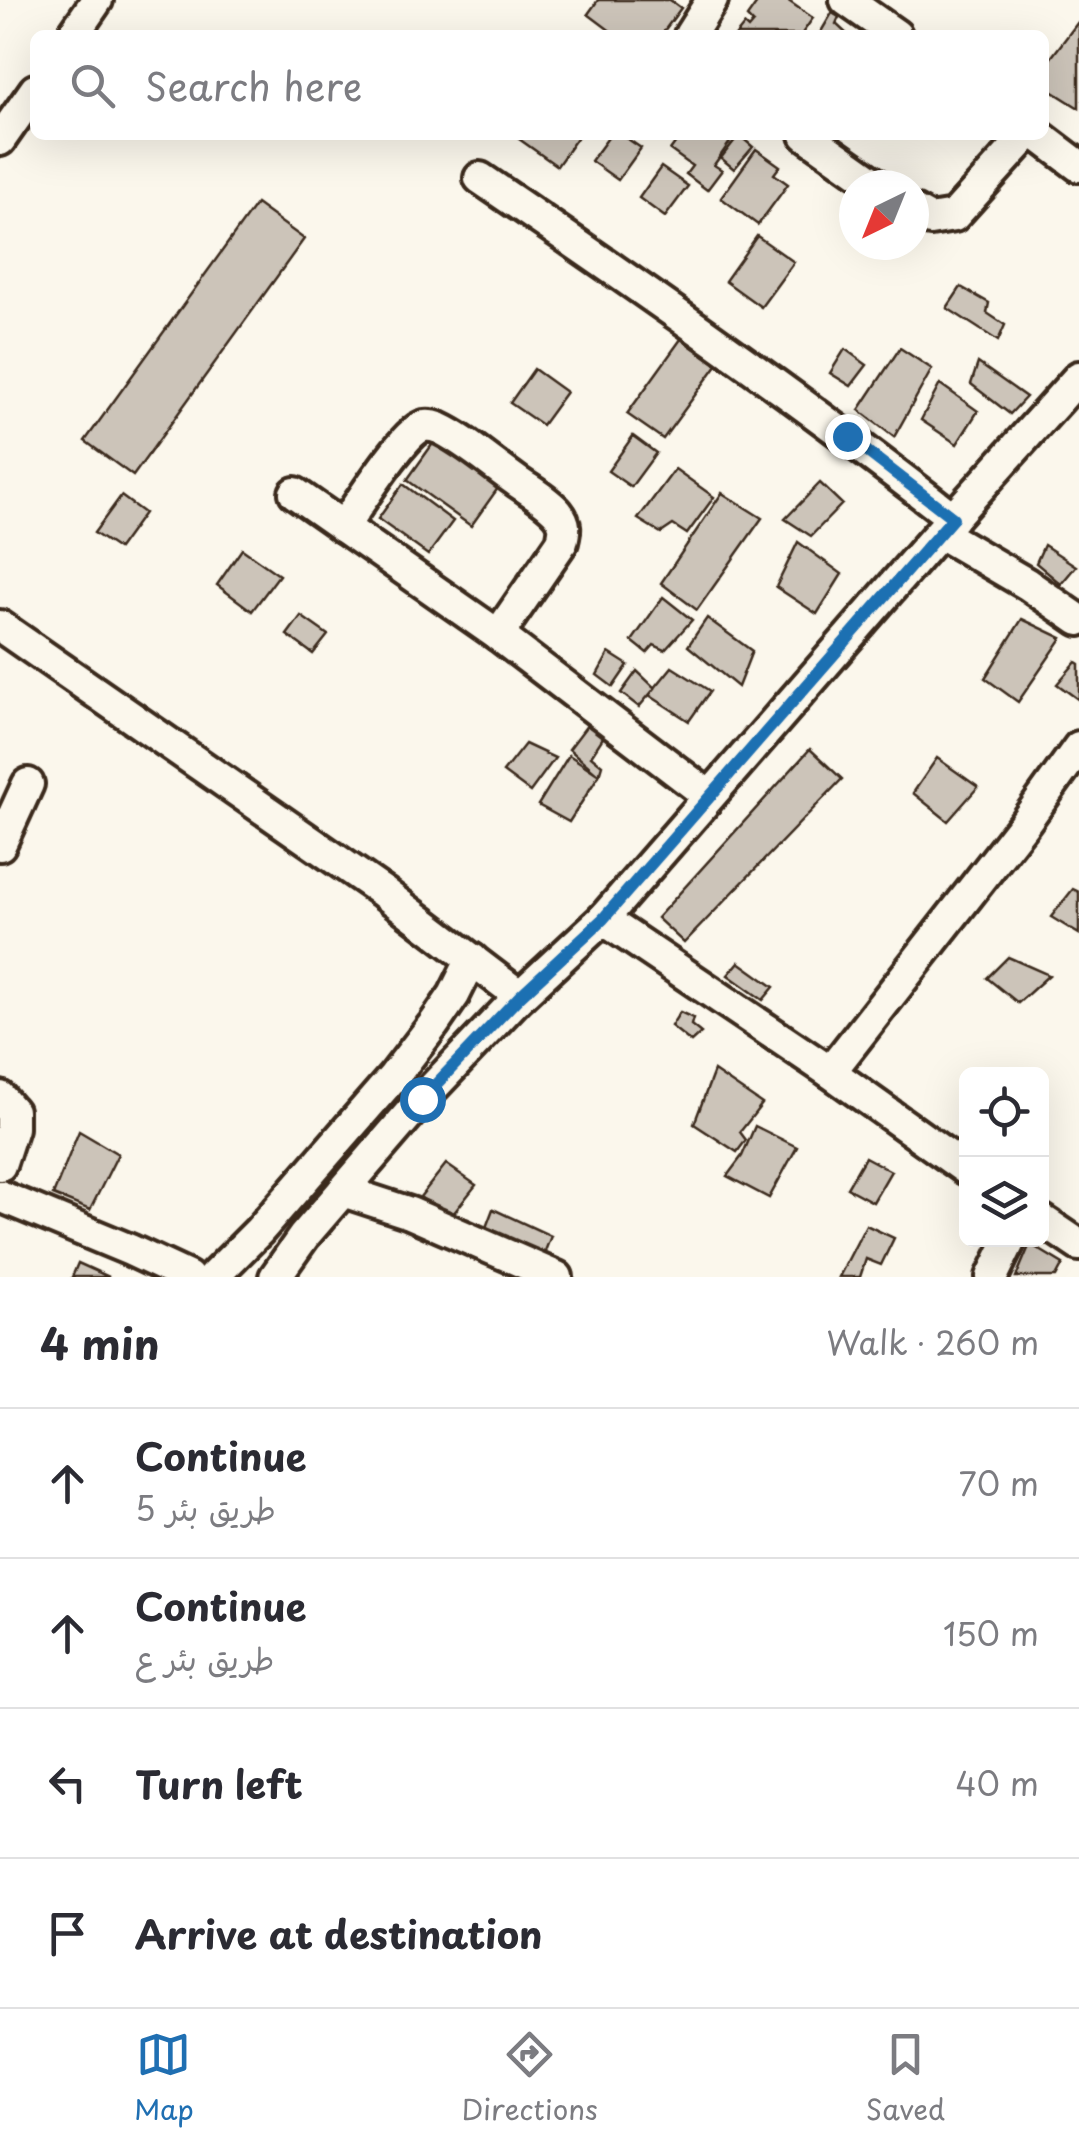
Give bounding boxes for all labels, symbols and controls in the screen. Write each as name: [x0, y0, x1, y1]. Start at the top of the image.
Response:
search box: [30, 30, 1049, 140]
text: Search here: [145, 57, 362, 114]
icon: search: [65, 58, 120, 113]
north arrow: [839, 170, 929, 260]
route end: [825, 414, 871, 460]
map controls: [959, 1067, 1049, 1247]
button: locate: [959, 1067, 1049, 1157]
route start: [400, 1077, 446, 1123]
button: layers: [959, 1157, 1049, 1247]
text: 4 min: [40, 1311, 160, 1374]
text: Walk · 260 m: [826, 1318, 1039, 1366]
text: Continue: [135, 1427, 306, 1484]
icon: ahead: [40, 1456, 95, 1511]
text: 70 m: [959, 1459, 1039, 1507]
text: طريق بئر 5: [135, 1484, 276, 1532]
text: Continue: [135, 1577, 306, 1634]
icon: ahead: [40, 1606, 95, 1661]
text: 150 m: [943, 1609, 1039, 1657]
text: طريق بئر ع: [135, 1634, 274, 1682]
text: Turn left: [135, 1755, 303, 1812]
icon: left: [40, 1756, 95, 1811]
text: 40 m: [955, 1759, 1039, 1807]
text: Arrive at destination: [135, 1905, 543, 1962]
icon: arrive: [40, 1906, 95, 1961]
tab: Map: [134, 2027, 194, 2130]
tab: Directions: [462, 2027, 598, 2130]
tab: Saved: [866, 2027, 945, 2130]

